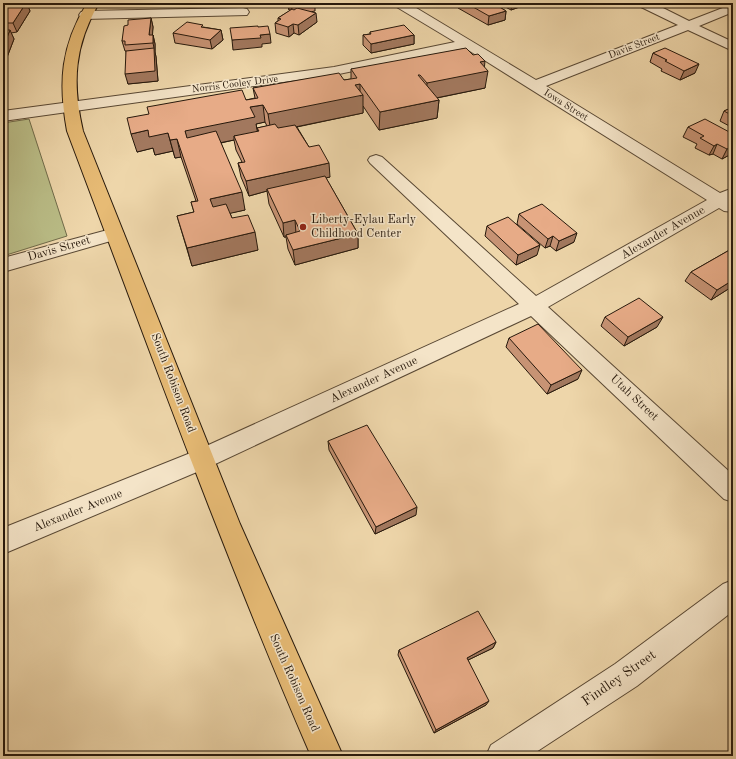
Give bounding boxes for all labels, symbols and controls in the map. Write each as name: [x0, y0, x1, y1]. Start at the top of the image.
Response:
street label: Davis Street: [607, 31, 661, 60]
street label: Norris Cooley Drive: [191, 74, 279, 94]
street label: Iowa Street: [542, 87, 590, 123]
street label: Alexander Avenue: [619, 204, 707, 262]
place label: Liberty-Eylau Early Childhood Center: [311, 214, 417, 240]
marker: Liberty-Eylau Early Childhood Center: [298, 222, 308, 232]
street label: Davis Street: [26, 234, 92, 264]
street label: South Robison Road: [148, 332, 198, 434]
street label: Alexander Avenue: [329, 354, 420, 405]
street label: Utah Street: [608, 373, 660, 423]
street label: Alexander Avenue: [32, 488, 125, 534]
street label: South Robison Road: [267, 632, 321, 734]
street label: Findley Street: [579, 647, 659, 709]

